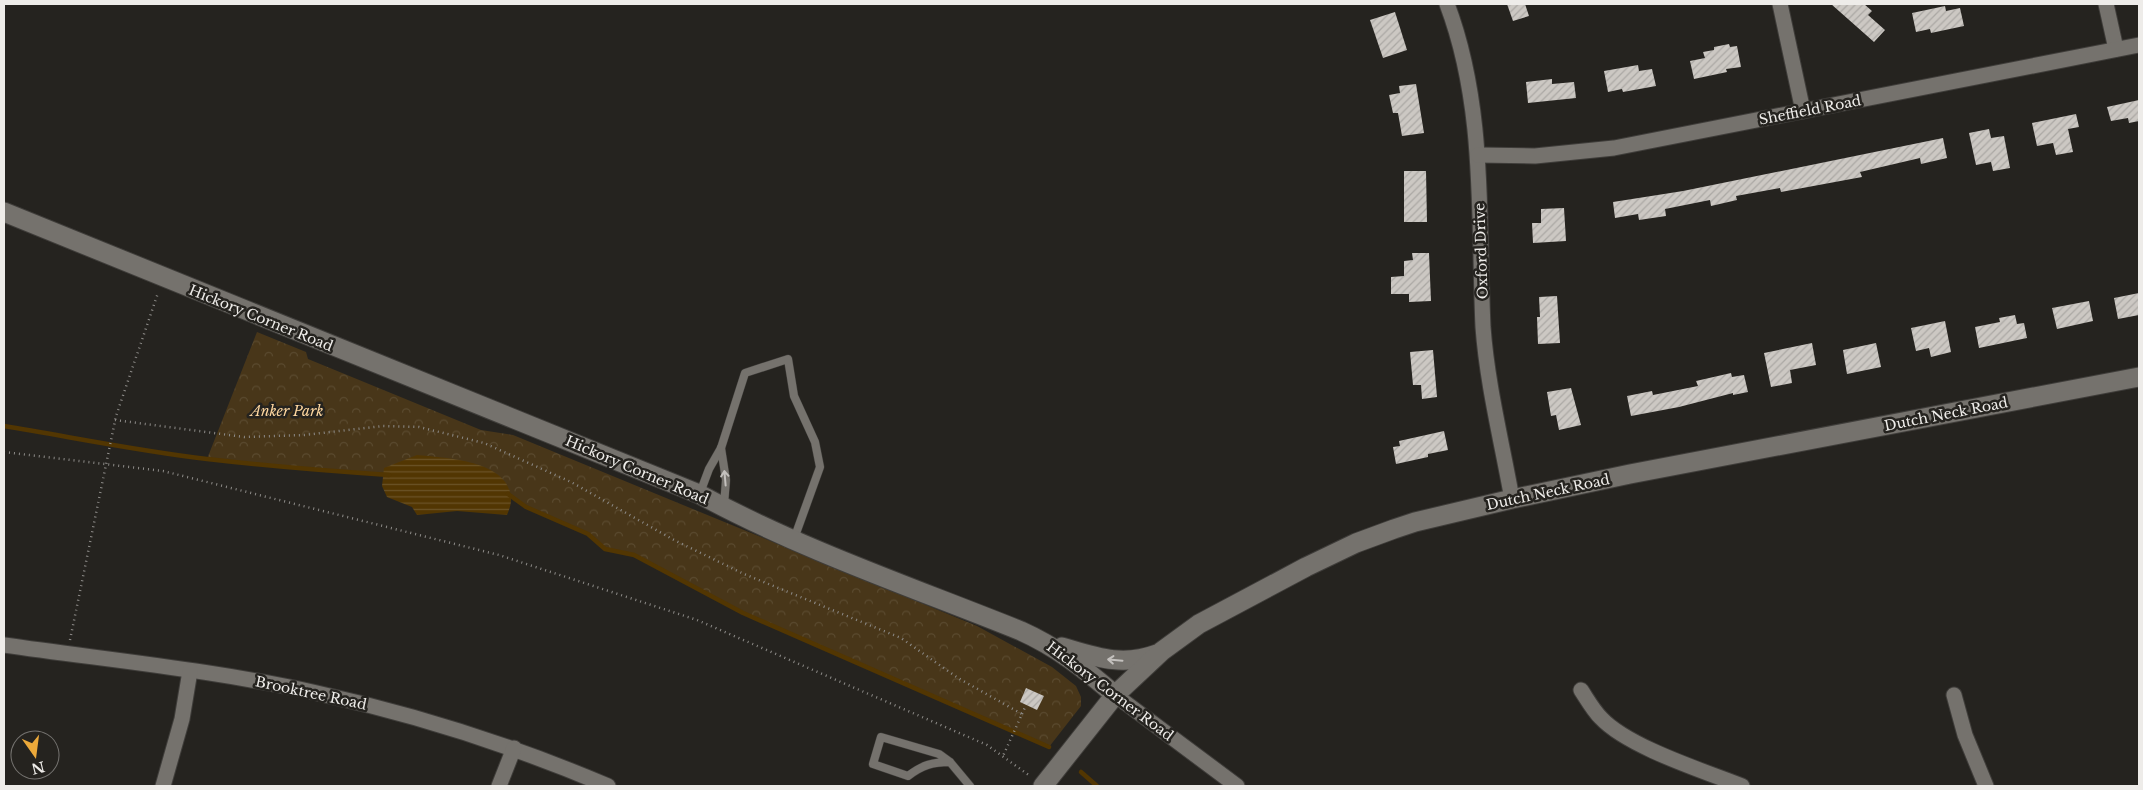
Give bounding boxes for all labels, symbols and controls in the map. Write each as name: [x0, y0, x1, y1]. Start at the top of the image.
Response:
street label: Sheffield Road: [1757, 91, 1863, 129]
street label: Oxford Drive: [1470, 203, 1492, 299]
street label: Hickory Corner Road: [186, 281, 336, 355]
street label: Dutch Neck Road: [1883, 393, 2010, 435]
park label: Anker Park: [249, 402, 323, 420]
street label: Hickory Corner Road: [563, 432, 712, 509]
one-way arrow: [720, 470, 730, 486]
street label: Dutch Neck Road: [1485, 470, 1612, 514]
street label: Hickory Corner Road: [1043, 637, 1177, 745]
one-way arrow: [1108, 656, 1124, 665]
street label: Brooktree Road: [254, 672, 369, 714]
north arrow: [10, 730, 60, 780]
text: N: [30, 757, 47, 778]

